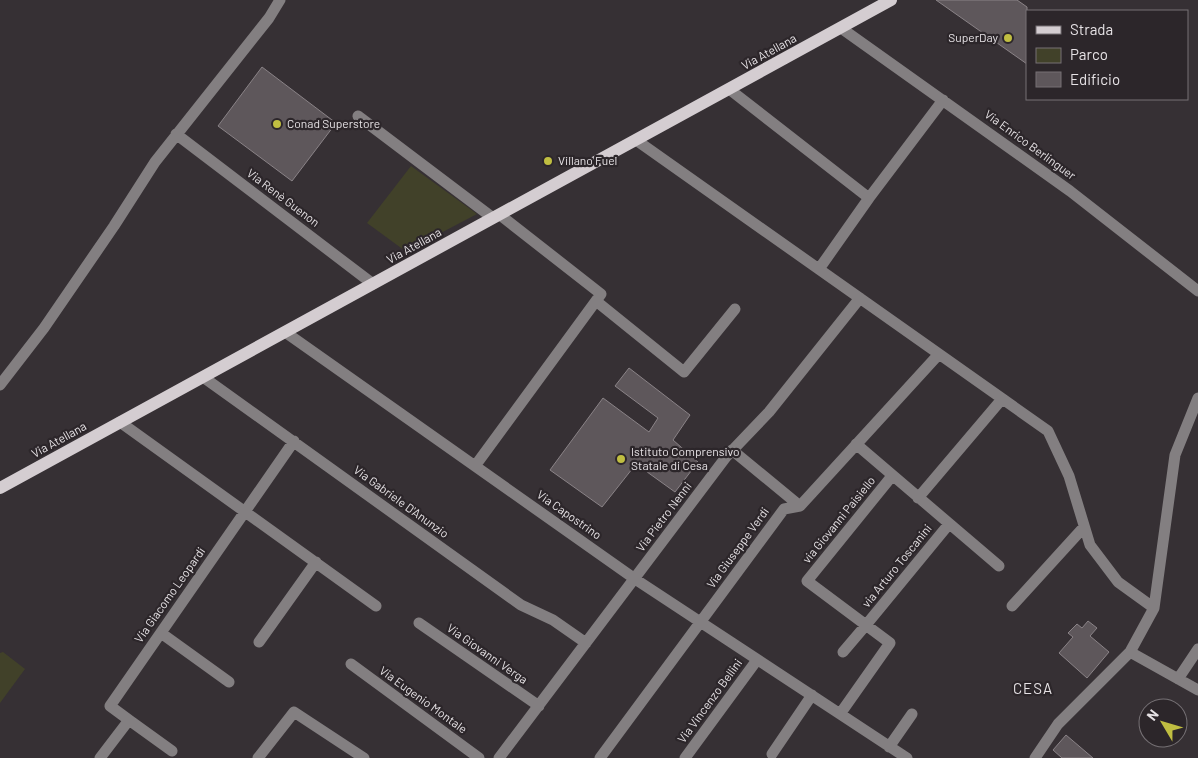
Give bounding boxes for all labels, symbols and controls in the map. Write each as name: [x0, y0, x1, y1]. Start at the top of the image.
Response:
legend: [1026, 10, 1188, 100]
text: Strada: [1070, 20, 1113, 38]
street label: Via Atellana: [739, 30, 798, 72]
place label: SuperDay: [948, 30, 998, 44]
marker: SuperDay: [1002, 32, 1014, 44]
text: Parco: [1070, 45, 1108, 63]
text: Edificio: [1070, 70, 1120, 88]
street label: Via Enrico Berlinguer: [982, 106, 1079, 182]
place label: Conad Superstore: [287, 116, 380, 130]
marker: Conad Superstore: [271, 118, 283, 130]
place label: Villano Fuel: [558, 153, 617, 167]
marker: Villano Fuel: [542, 155, 554, 167]
street label: Via Renè Guenon: [245, 165, 323, 229]
street label: Via Atellana: [384, 224, 443, 266]
street label: Via Atellana: [29, 418, 88, 460]
place label: Istituto Comprensivo Statale di Cesa: [631, 444, 740, 472]
marker: Istituto Comprensivo Statale di Cesa: [615, 453, 627, 465]
street label: Via Gabriele D'Anunzio: [351, 462, 452, 540]
street label: via Giovanni Paisiello: [799, 473, 878, 566]
street label: Via Pietro Nenni: [633, 479, 694, 554]
street label: Via Capostrino: [535, 487, 605, 542]
street label: Via Giuseppe Verdi: [703, 504, 771, 591]
street label: via Arturo Toscanini: [858, 521, 934, 610]
street label: Via Giacomo Leopardi: [131, 544, 207, 645]
street label: Via Giovanni Verga: [445, 620, 531, 686]
street label: Via Vincenzo Bellini: [674, 656, 744, 745]
street label: Via Eugenio Montale: [377, 663, 470, 736]
district label: CESA: [1013, 679, 1053, 697]
north arrow: [1138, 698, 1188, 748]
text: N: [1143, 706, 1162, 724]

